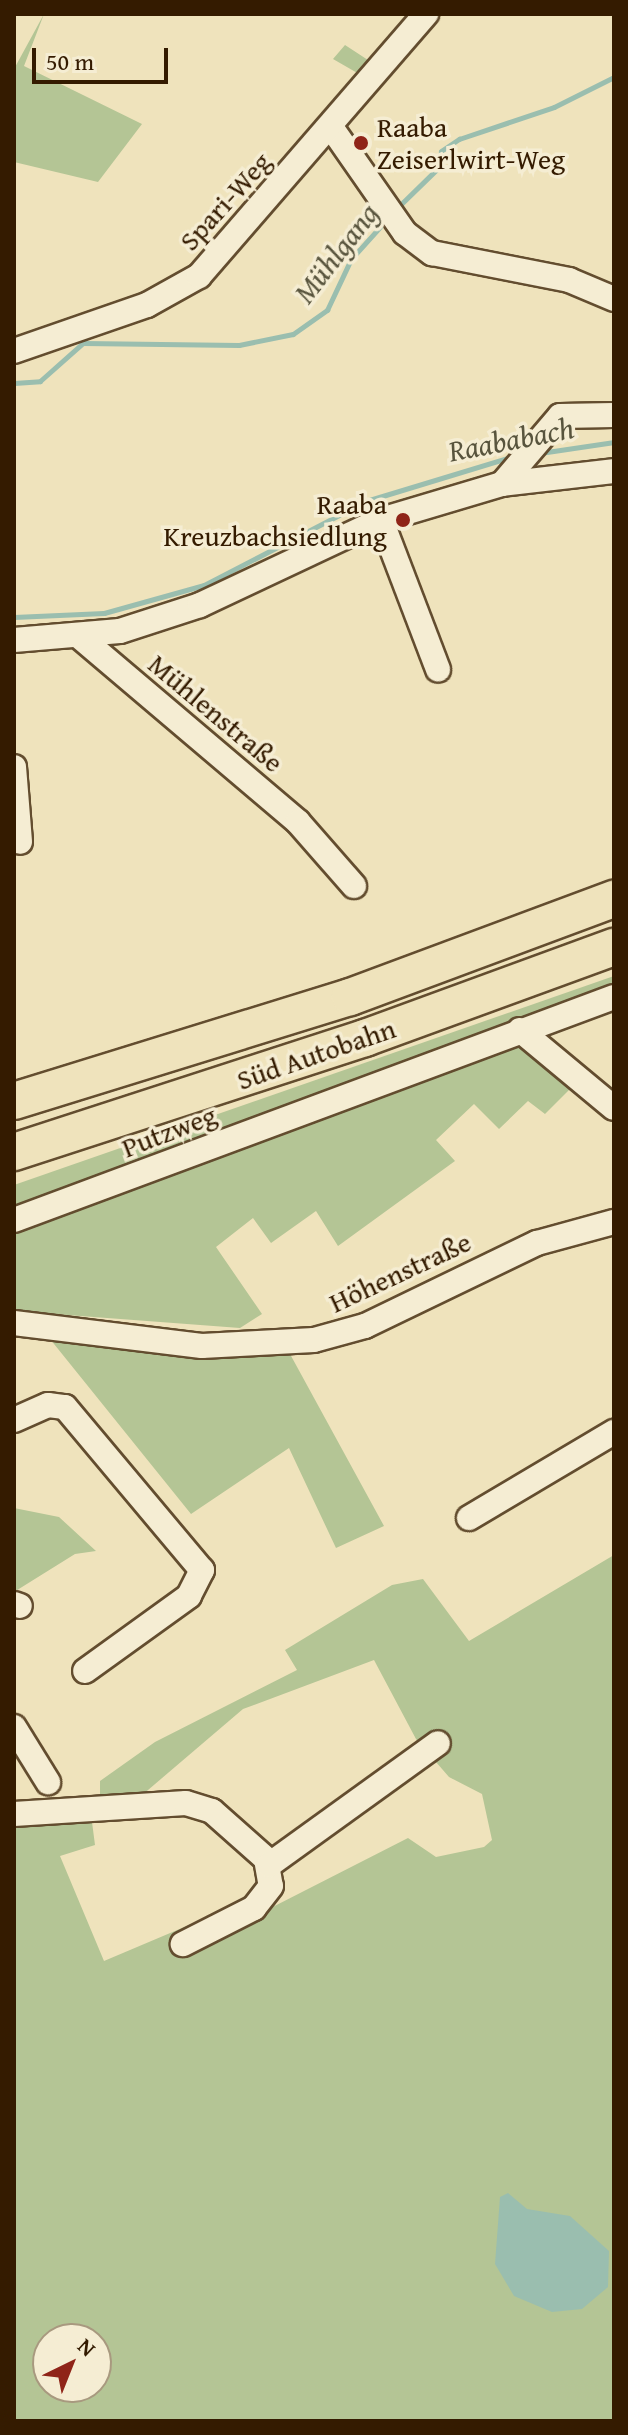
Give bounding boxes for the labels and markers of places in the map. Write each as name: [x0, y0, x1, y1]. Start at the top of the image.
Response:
place label: Raaba Zeiserlwirt-Weg: [377, 110, 565, 176]
marker: Raaba Zeiserlwirt-Weg: [352, 134, 370, 152]
place label: Raaba Kreuzbachsiedlung: [164, 487, 387, 553]
marker: Raaba Kreuzbachsiedlung: [394, 511, 412, 529]

